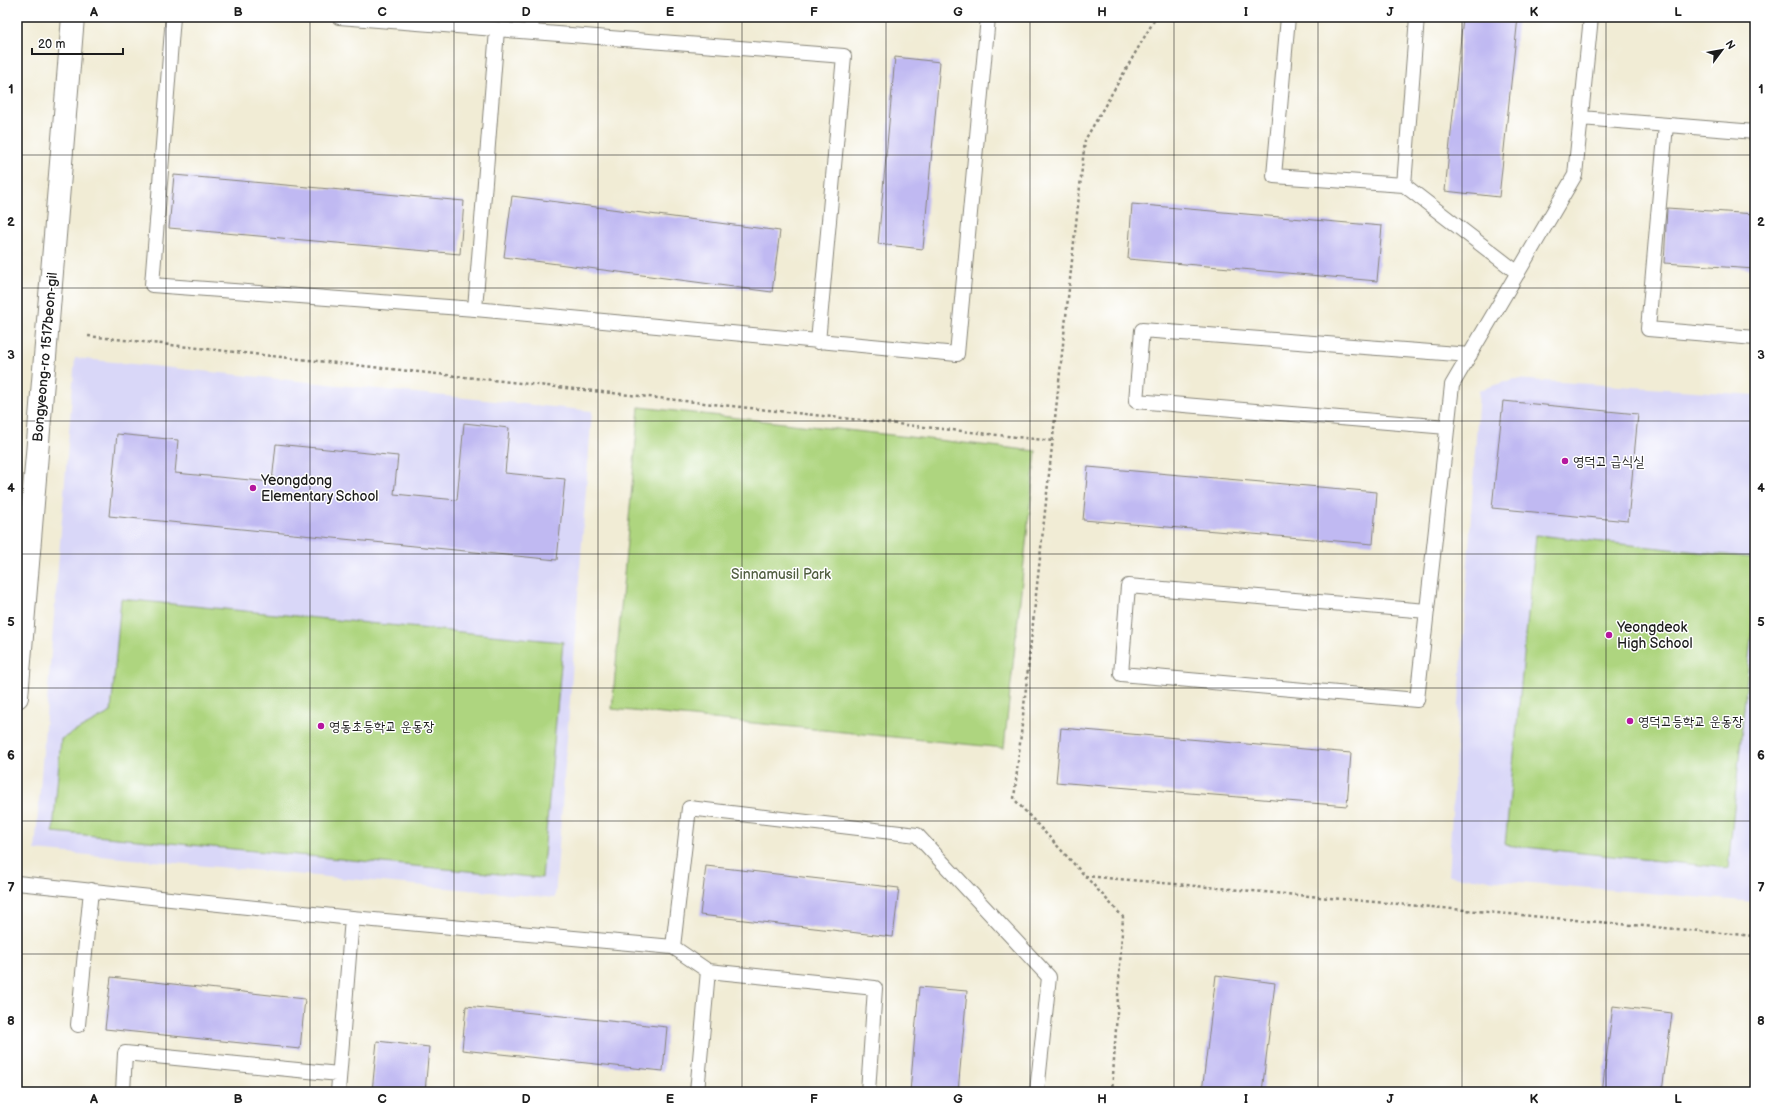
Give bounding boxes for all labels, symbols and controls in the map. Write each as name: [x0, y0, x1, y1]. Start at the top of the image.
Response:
text: A: [89, 4, 98, 20]
text: B: [233, 4, 243, 20]
text: C: [377, 4, 387, 20]
text: D: [521, 4, 531, 20]
text: E: [666, 4, 675, 20]
text: F: [810, 4, 818, 20]
text: G: [953, 4, 963, 20]
text: H: [1097, 4, 1107, 20]
text: I: [1244, 4, 1248, 20]
text: J: [1386, 4, 1394, 20]
text: K: [1530, 4, 1539, 20]
text: L: [1674, 4, 1682, 20]
scale bar: [32, 30, 123, 56]
north arrow: [1702, 30, 1742, 70]
text: 20 m: [38, 37, 65, 52]
text: N: [1722, 38, 1738, 52]
text: 1: [8, 81, 14, 97]
text: 1: [1758, 81, 1764, 97]
text: 2: [7, 214, 15, 230]
text: 2: [1757, 214, 1765, 230]
street label: Bongyeong-ro 1517beon-gil: [29, 271, 61, 443]
text: 3: [7, 347, 15, 363]
text: 3: [1757, 347, 1765, 363]
place label: 영덕고 급식실: [1573, 453, 1644, 470]
marker: 영덕고 급식실: [1560, 456, 1570, 466]
place label: Yeongdong Elementary School: [260, 472, 379, 505]
text: 4: [7, 480, 15, 496]
text: 4: [1757, 480, 1765, 496]
marker: Yeongdong Elementary School: [248, 483, 258, 493]
park label: Sinnamusil Park: [731, 566, 831, 583]
text: 5: [7, 614, 15, 630]
text: 5: [1757, 614, 1765, 630]
place label: Yeongdeok High School: [1616, 619, 1693, 652]
marker: Yeongdeok High School: [1604, 630, 1614, 640]
place label: 영덕고등학교 운동장: [1638, 713, 1744, 730]
marker: 영덕고등학교 운동장: [1625, 716, 1635, 726]
place label: 영동초등학교 운동장: [329, 718, 435, 735]
marker: 영동초등학교 운동장: [316, 721, 326, 731]
text: 6: [7, 747, 15, 763]
text: 6: [1757, 747, 1765, 763]
text: 7: [7, 880, 15, 896]
text: 7: [1757, 880, 1765, 896]
text: 8: [7, 1013, 15, 1029]
text: 8: [1757, 1013, 1765, 1029]
text: A: [89, 1091, 98, 1107]
text: B: [233, 1091, 243, 1107]
text: C: [377, 1091, 387, 1107]
text: D: [521, 1091, 531, 1107]
text: E: [666, 1091, 675, 1107]
text: F: [810, 1091, 818, 1107]
text: G: [953, 1091, 963, 1107]
text: H: [1097, 1091, 1107, 1107]
text: I: [1244, 1091, 1248, 1107]
text: J: [1386, 1091, 1394, 1107]
text: K: [1530, 1091, 1539, 1107]
text: L: [1674, 1091, 1682, 1107]

